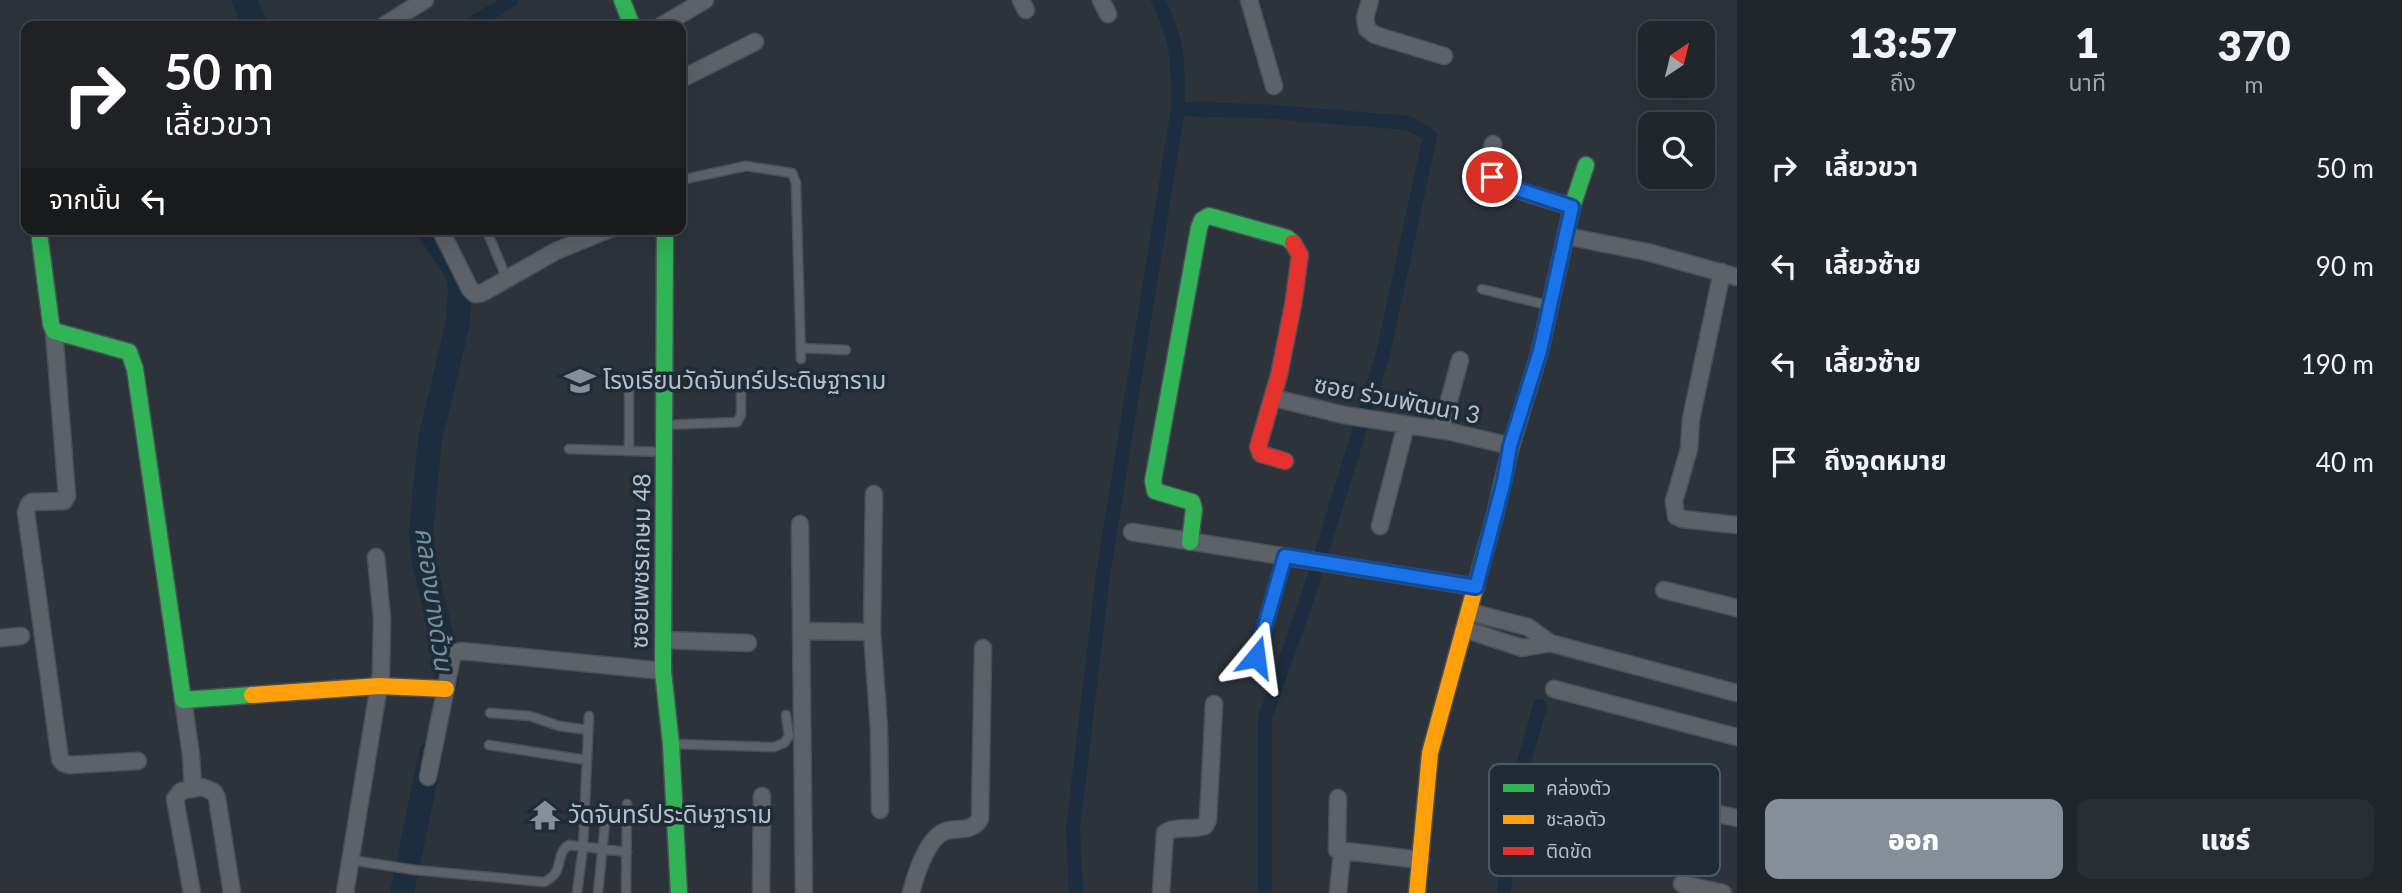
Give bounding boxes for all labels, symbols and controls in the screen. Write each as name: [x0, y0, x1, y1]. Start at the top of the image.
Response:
text: 13:57: [1848, 17, 1957, 67]
text: 1: [2075, 17, 2099, 67]
text: 370: [2217, 20, 2291, 70]
north arrow: [1638, 21, 1715, 98]
map controls: [1638, 21, 1715, 189]
text: 50 m: [164, 42, 274, 100]
icon: right: [49, 49, 140, 140]
text: ถึง: [1890, 68, 1916, 96]
text: นาที: [2069, 68, 2106, 96]
text: m: [2245, 70, 2263, 98]
text: เลี้ยวขวา: [164, 103, 272, 142]
button: search: [1638, 112, 1715, 189]
pin: [1462, 147, 1522, 207]
icon: right: [1765, 149, 1803, 187]
text: เลี้ยวขวา: [1824, 150, 1918, 182]
text: 50 m: [2316, 152, 2374, 184]
icon: arrive: [1473, 158, 1511, 196]
icon: left: [135, 182, 173, 220]
text: จากนั้น: [49, 183, 121, 215]
icon: left: [1765, 247, 1803, 285]
text: เลี้ยวซ้าย: [1824, 248, 1921, 280]
text: 90 m: [2316, 250, 2374, 282]
icon: left: [1765, 345, 1803, 383]
text: เลี้ยวซ้าย: [1824, 346, 1921, 378]
text: 190 m: [2301, 348, 2374, 380]
school or university icon: โรงเรียนวัดจันทร์ประดิษฐาราม: [563, 364, 597, 398]
place label: โรงเรียนวัดจันทร์ประดิษฐาราม: [603, 365, 886, 394]
street label: ซอย ร่วมพัฒนา 3: [1312, 368, 1483, 429]
icon: arrive: [1765, 443, 1803, 481]
text: ถึงจุดหมาย: [1824, 444, 1947, 476]
text: 40 m: [2316, 446, 2374, 478]
street label: ซอยเพชรเกษม 48: [623, 473, 656, 649]
water label: คลองบางด้วน: [409, 525, 461, 675]
position arrow: [1219, 620, 1293, 694]
legend: [1489, 764, 1720, 876]
text: คล่องตัว: [1546, 776, 1611, 799]
temple icon: วัดจันทร์ประดิษฐาราม: [528, 798, 562, 832]
place label: วัดจันทร์ประดิษฐาราม: [568, 799, 772, 828]
button: ออก: [1765, 799, 2063, 879]
button: แชร์: [2077, 799, 2374, 879]
text: ชะลอตัว: [1546, 807, 1606, 830]
text: ติดขัด: [1546, 839, 1592, 862]

